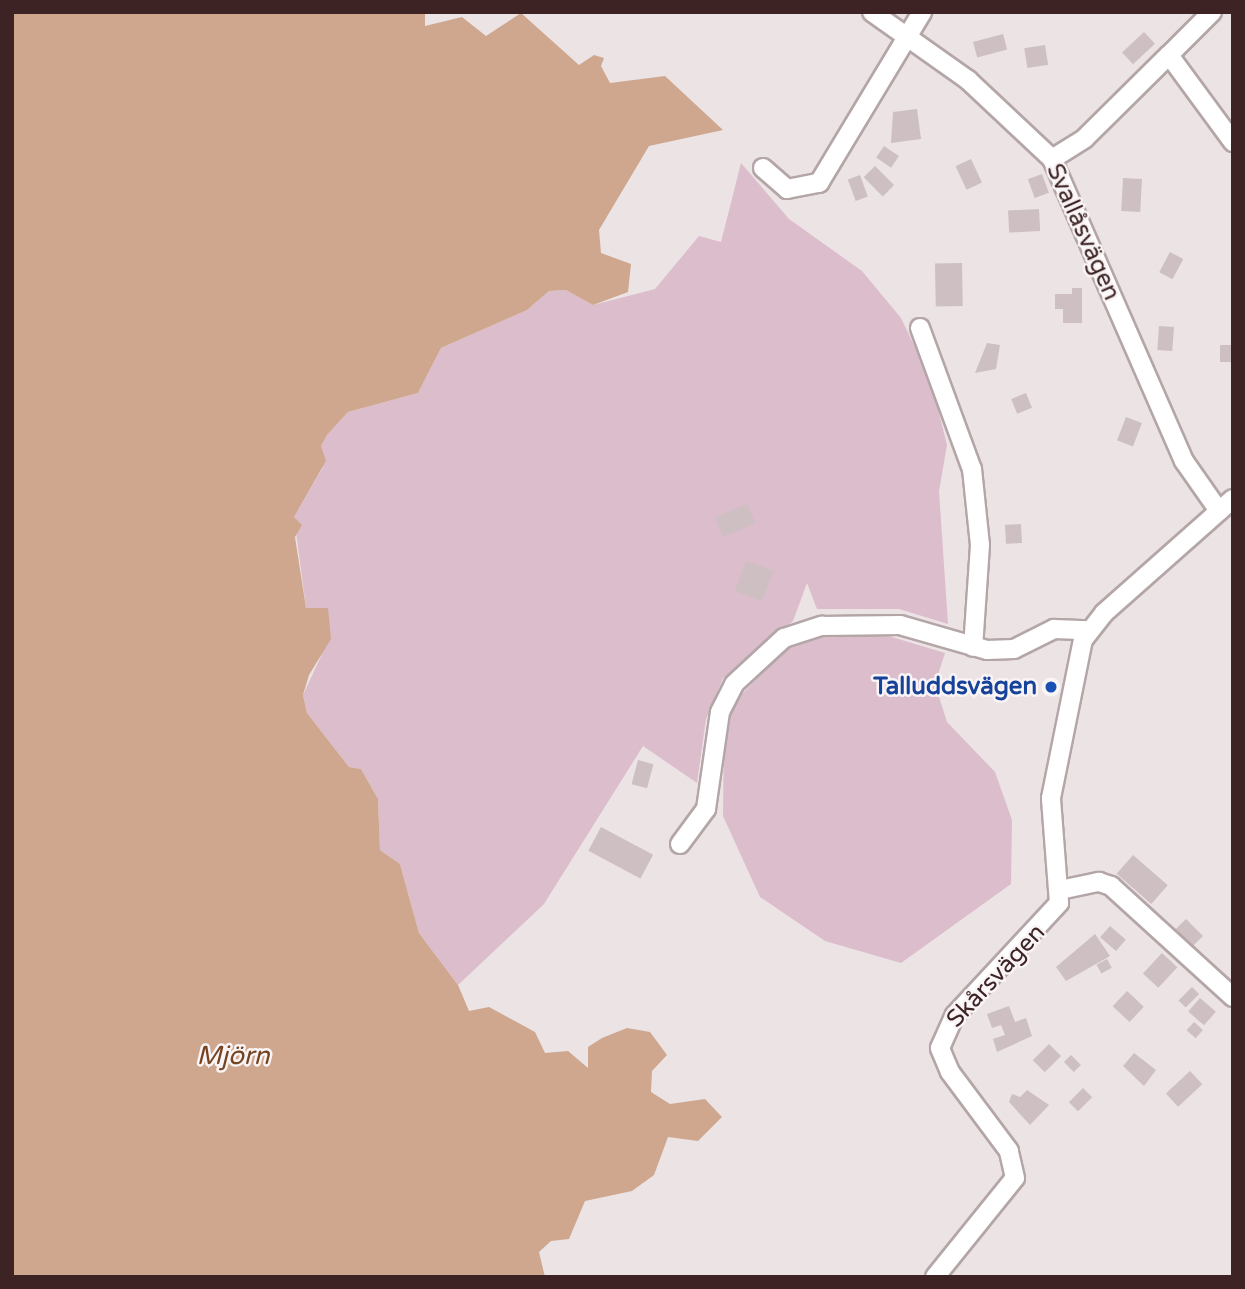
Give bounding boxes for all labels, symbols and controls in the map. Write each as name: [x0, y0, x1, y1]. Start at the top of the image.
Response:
street label: Svallåsvägen: [1040, 159, 1126, 305]
place label: Talluddsvägen: [873, 673, 1037, 701]
marker: Talluddsvägen: [1043, 679, 1059, 695]
street label: Skårsvägen: [941, 918, 1051, 1034]
water label: Mjörn: [196, 1040, 270, 1072]

